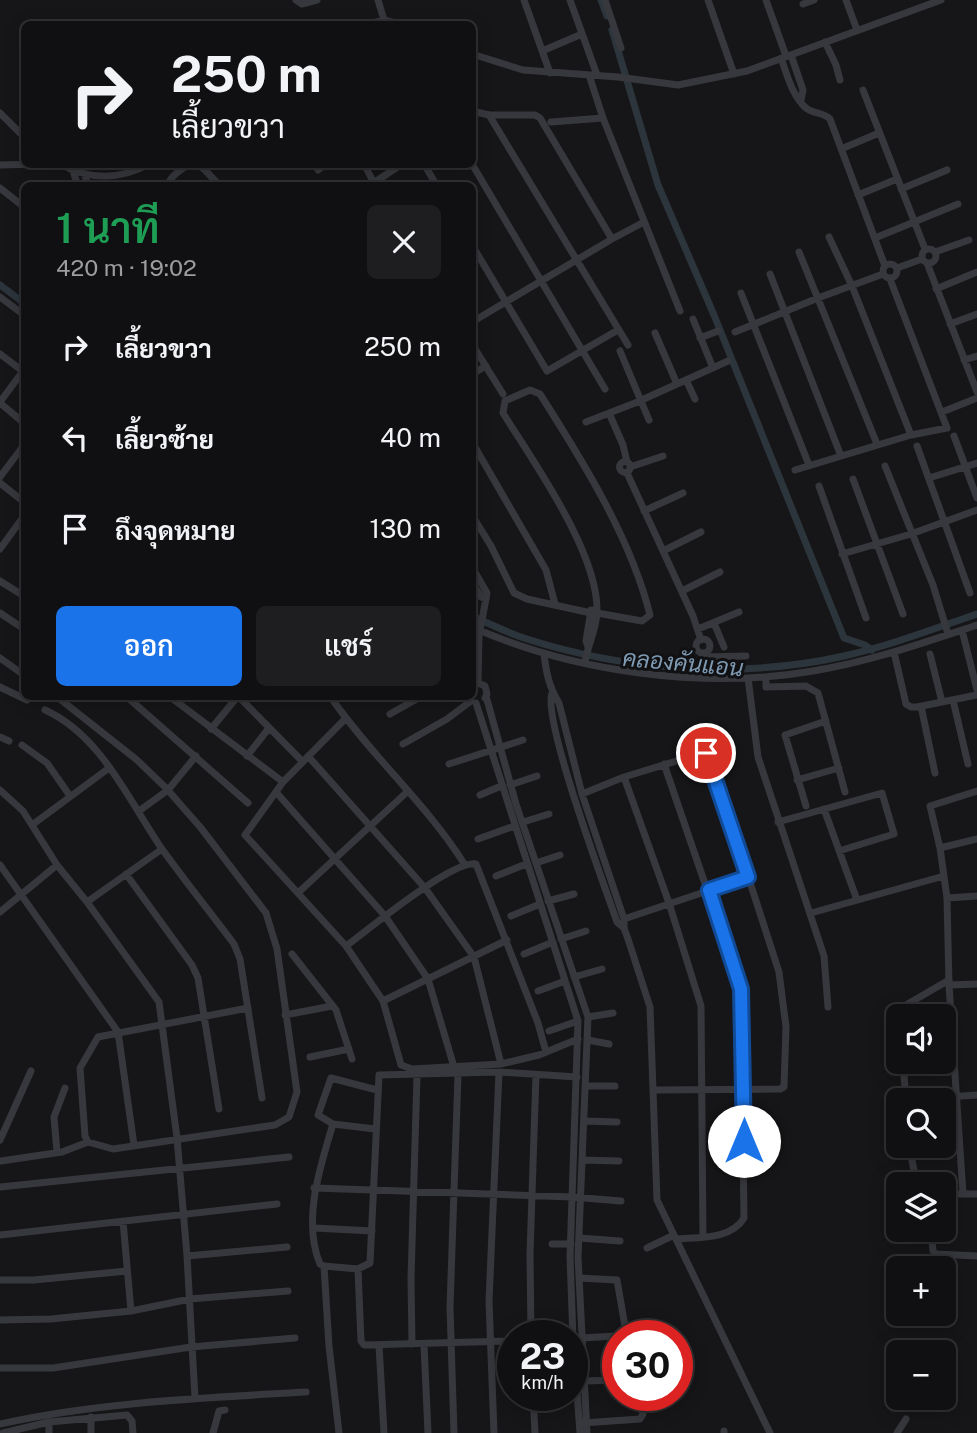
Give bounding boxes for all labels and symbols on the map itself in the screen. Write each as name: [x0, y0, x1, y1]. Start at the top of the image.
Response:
water label: คลองคันแอน: [622, 644, 745, 681]
pin: [676, 723, 736, 783]
position arrow: [707, 1104, 781, 1178]
speed limit sign: 30: [602, 1320, 693, 1411]

